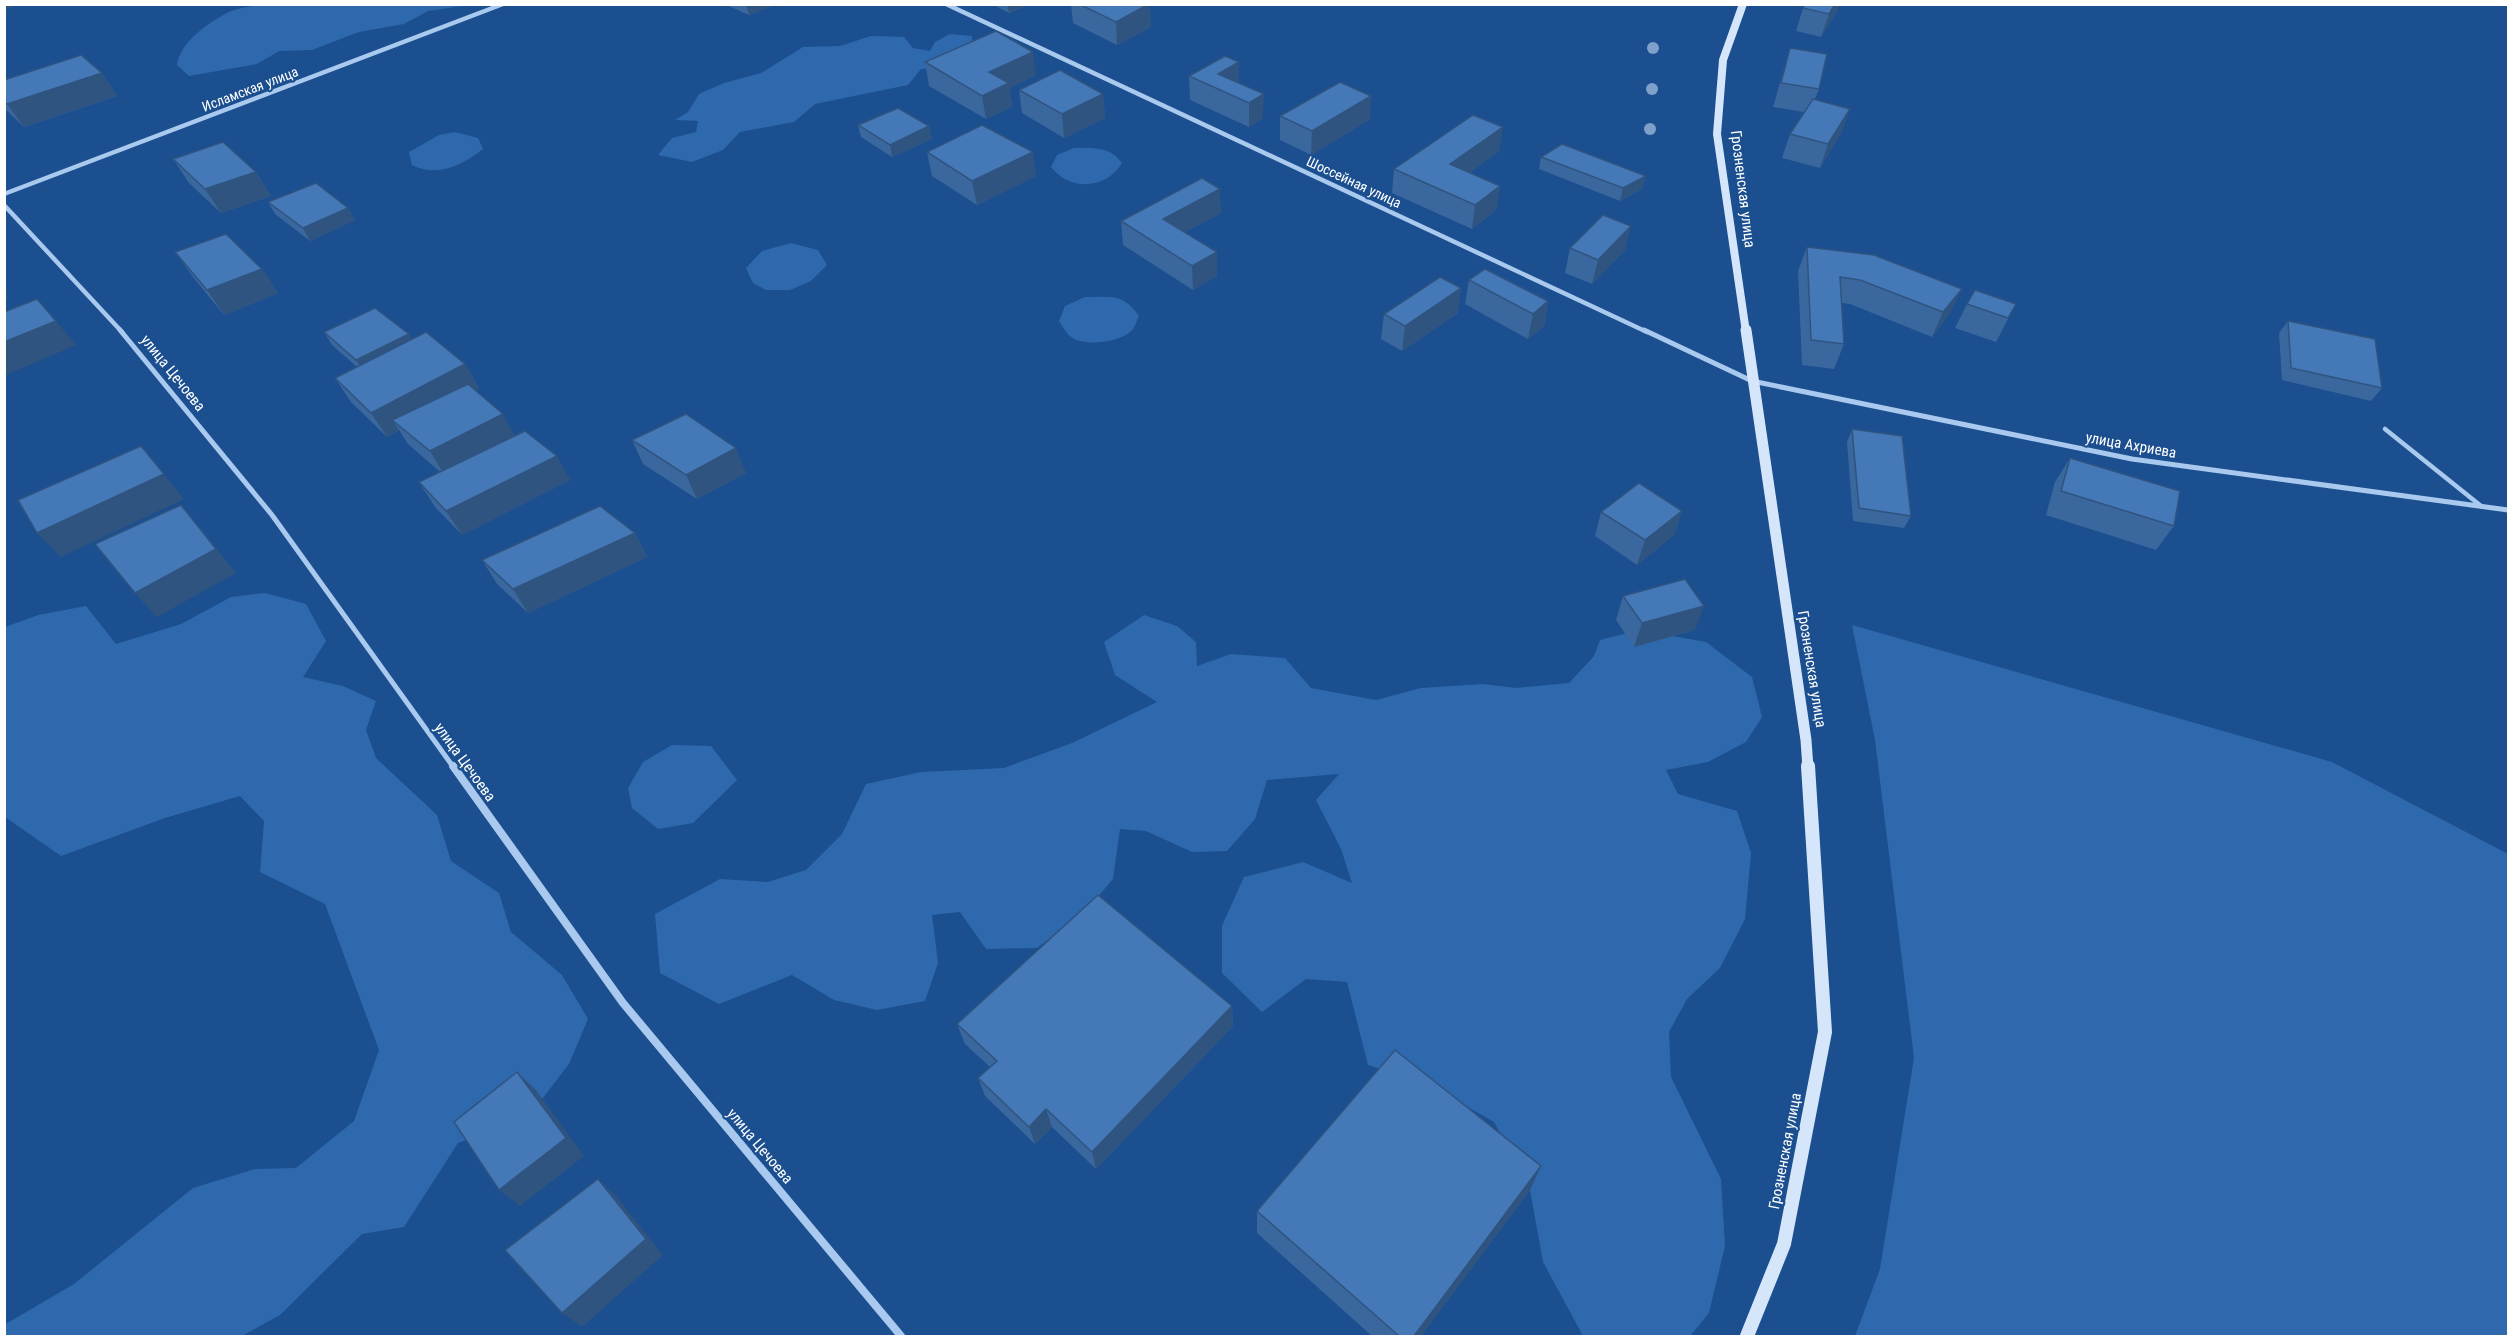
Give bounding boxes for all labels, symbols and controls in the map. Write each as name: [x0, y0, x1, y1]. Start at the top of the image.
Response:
street label: Исламская улица: [200, 63, 300, 115]
street label: Грозненская улица: [1727, 129, 1759, 249]
street label: Шоссейная улица: [1304, 153, 1404, 211]
street label: улица Цечоева: [137, 331, 209, 415]
street label: улица Ахриева: [2084, 428, 2178, 462]
street label: Грозненская улица: [1794, 609, 1830, 729]
street label: улица Цечоева: [430, 719, 500, 805]
street label: Грозненская улица: [1765, 1091, 1805, 1211]
street label: улица Цечоева: [723, 1105, 797, 1187]

